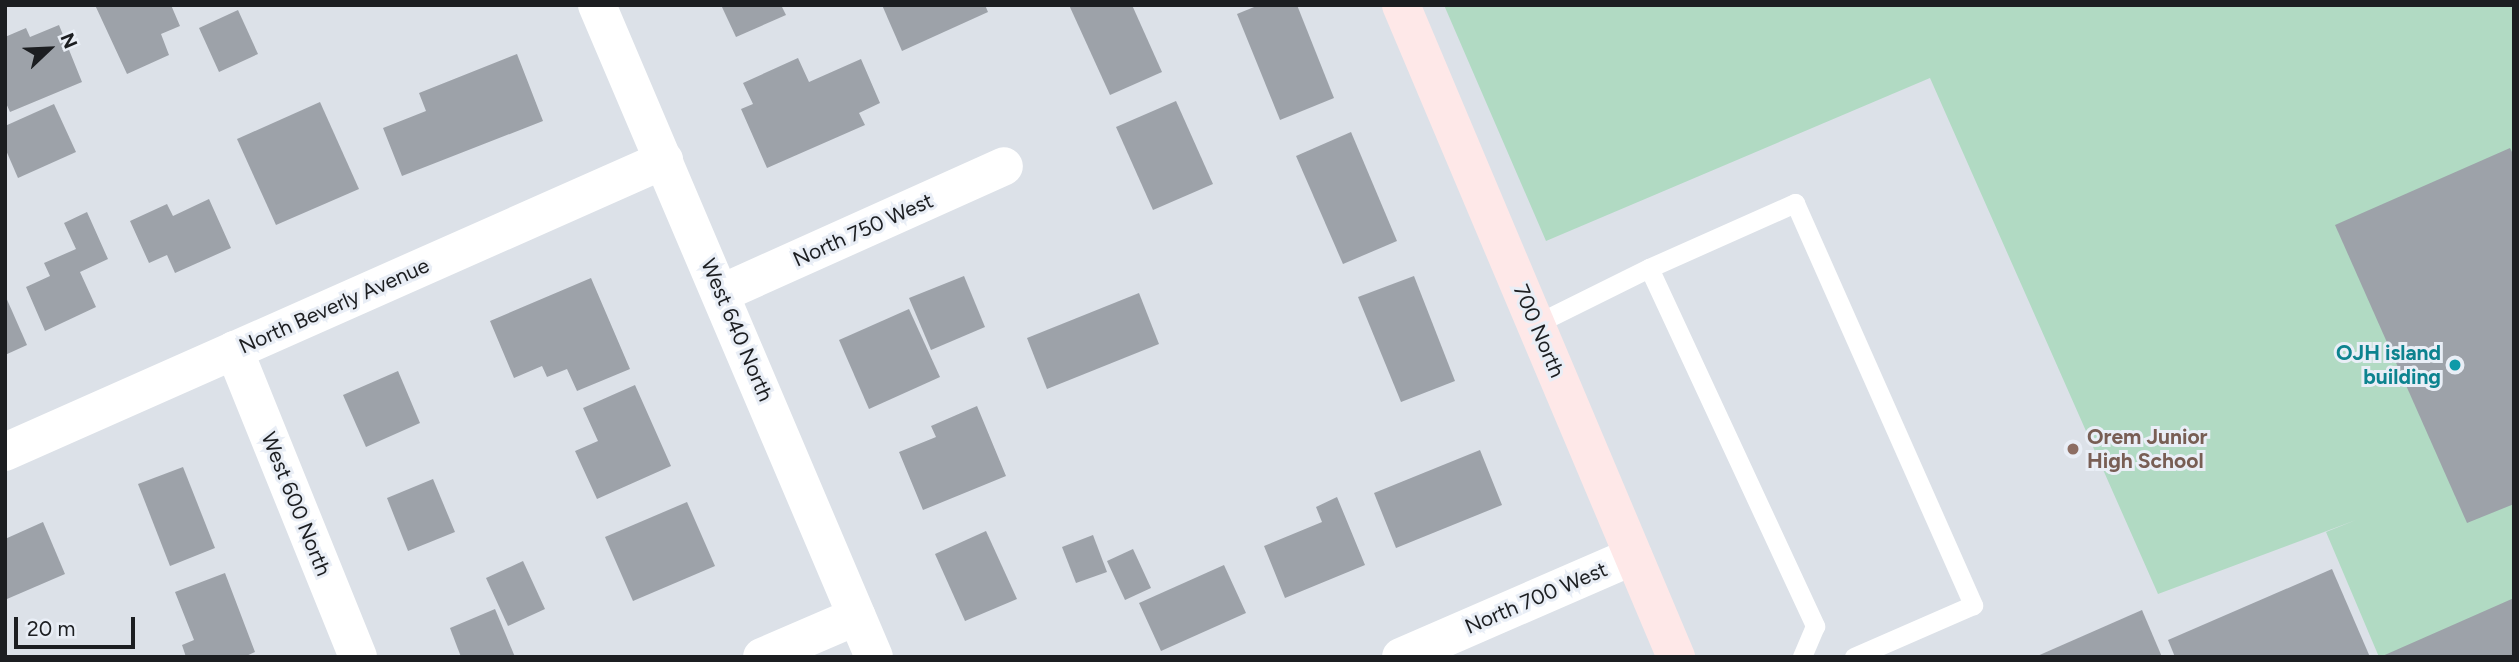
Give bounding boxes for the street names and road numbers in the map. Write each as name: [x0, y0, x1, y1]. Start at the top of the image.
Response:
street label: North 750 West: [789, 188, 937, 272]
street label: North Beverly Avenue: [235, 253, 433, 359]
street label: West 640 North: [696, 255, 778, 405]
street label: 700 North: [1508, 281, 1570, 381]
street label: West 600 North: [256, 428, 336, 580]
street label: North 700 West: [1461, 557, 1611, 639]

